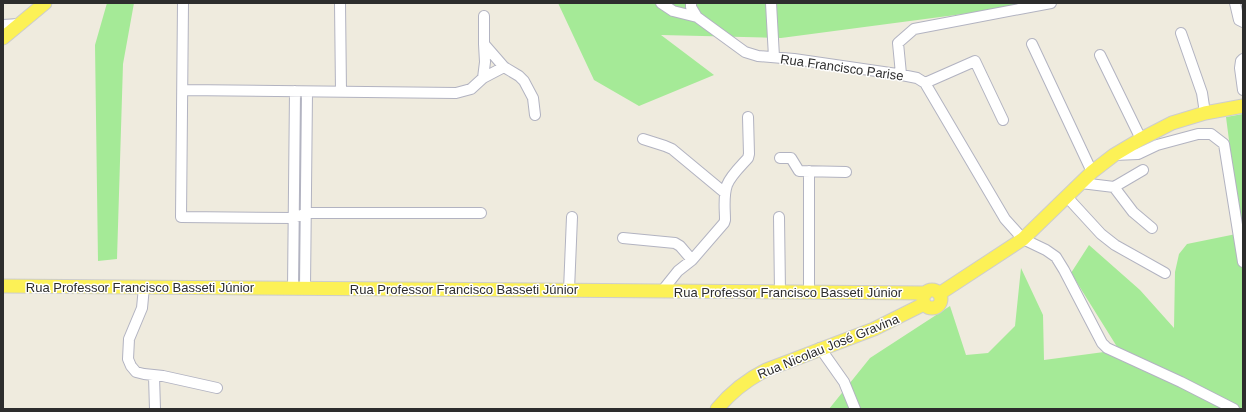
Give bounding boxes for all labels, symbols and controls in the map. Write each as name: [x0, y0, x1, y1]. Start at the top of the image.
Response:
street label: Rua Francisco Parise: [779, 51, 905, 84]
street label: Rua Professor Francisco Basseti Júnior: [26, 280, 255, 295]
street label: Rua Professor Francisco Basseti Júnior: [350, 282, 579, 297]
street label: Rua Professor Francisco Basseti Júnior: [674, 285, 903, 300]
street label: Rua Nicolau José Gravina: [755, 311, 902, 382]

